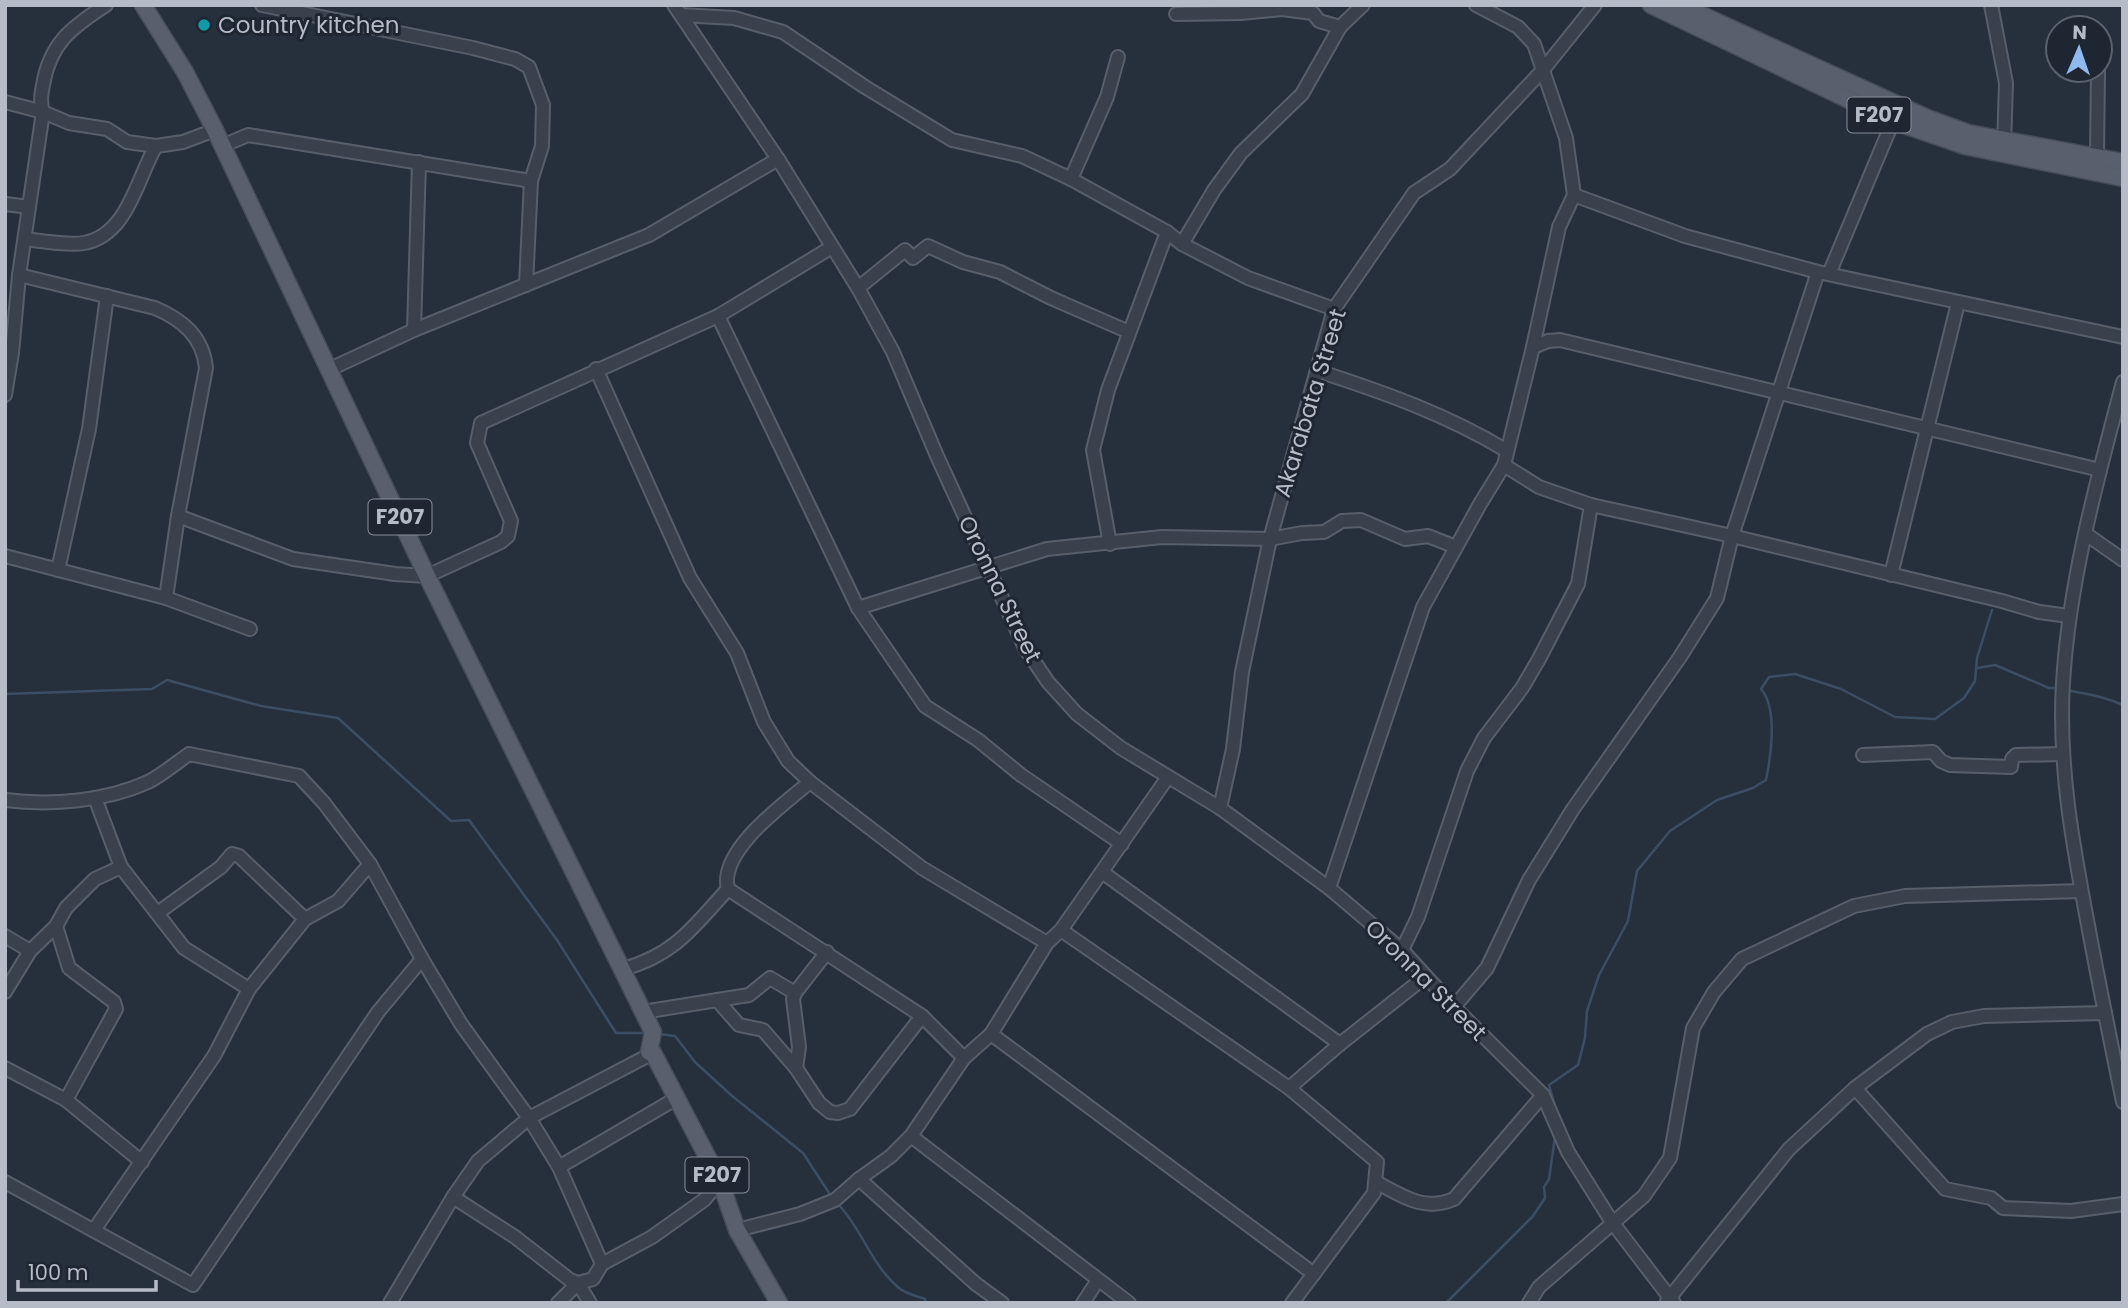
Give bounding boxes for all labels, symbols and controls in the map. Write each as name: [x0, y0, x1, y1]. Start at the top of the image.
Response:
place label: Country kitchen: [218, 9, 400, 41]
north arrow: [2044, 14, 2114, 84]
marker: Country kitchen: [196, 17, 212, 33]
text: N: [2072, 19, 2087, 46]
road number: F207: [1848, 97, 1910, 132]
street label: Akarabata Street: [1266, 305, 1354, 501]
road number: F207: [368, 500, 432, 534]
street label: Oronna Street: [951, 510, 1049, 668]
street label: Oronna Street: [1358, 912, 1494, 1048]
road number: F207: [686, 1158, 748, 1192]
scale bar: [18, 1248, 156, 1292]
text: 100 m: [28, 1258, 88, 1287]

